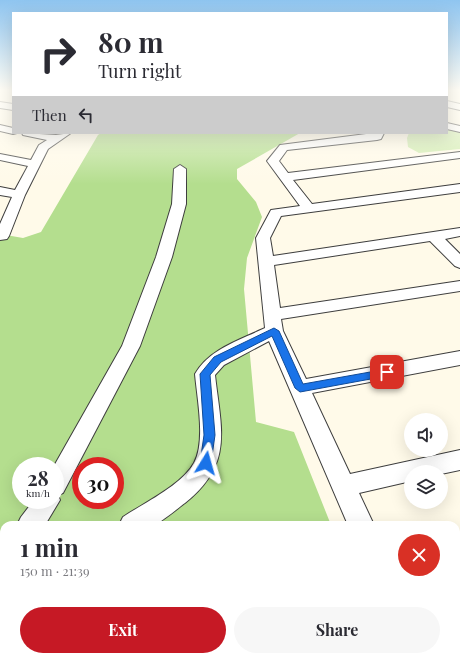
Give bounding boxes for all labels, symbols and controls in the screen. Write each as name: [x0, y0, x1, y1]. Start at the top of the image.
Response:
text: 80 m: [98, 23, 164, 60]
icon: right: [32, 28, 84, 80]
text: Turn right: [98, 59, 181, 83]
icon: left: [75, 104, 97, 126]
text: Then: [32, 105, 67, 125]
pin: [370, 355, 404, 389]
icon: arrive: [376, 361, 398, 383]
map controls: [404, 413, 448, 509]
button: sound: [404, 413, 448, 457]
position arrow: [185, 442, 227, 484]
speed limit sign: 30: [72, 457, 124, 509]
text: 28: [27, 464, 49, 491]
button: layers: [404, 465, 448, 509]
text: km/h: [26, 486, 50, 500]
text: 1 min: [20, 531, 79, 563]
button: close: [398, 534, 440, 576]
text: 150 m · 21:39: [20, 562, 90, 579]
button: Exit: [20, 607, 226, 653]
button: Share: [234, 607, 440, 653]

